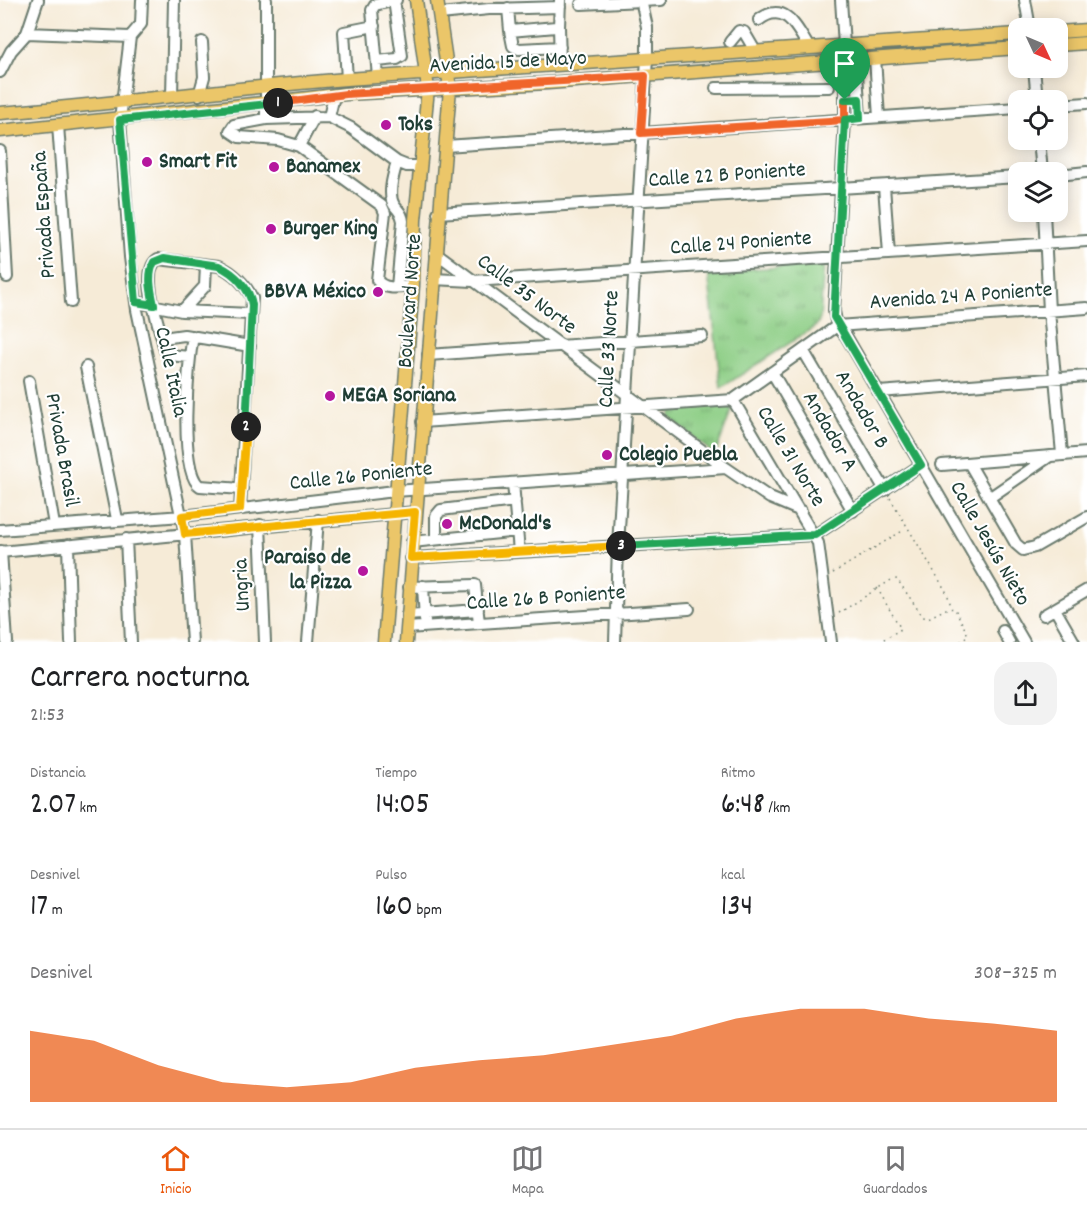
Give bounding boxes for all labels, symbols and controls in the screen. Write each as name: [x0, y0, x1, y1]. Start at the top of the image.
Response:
north arrow: [1008, 18, 1068, 78]
map controls: [1008, 18, 1068, 222]
pin: [819, 38, 870, 100]
street label: Avenida 15 de Mayo: [428, 43, 588, 83]
icon: arrive: [828, 47, 861, 80]
pin: 1: [263, 88, 293, 118]
button: locate: [1008, 90, 1068, 150]
text: 1: [276, 91, 280, 114]
place label: Toks: [398, 110, 433, 141]
marker: Toks: [379, 118, 393, 132]
place label: Smart Fit: [159, 147, 238, 178]
street label: Privada España: [25, 150, 65, 280]
place label: Banamex: [286, 152, 361, 183]
marker: Smart Fit: [140, 155, 154, 169]
street label: Calle 22 B Poniente: [647, 155, 807, 197]
marker: Banamex: [267, 160, 281, 174]
button: layers: [1008, 162, 1068, 222]
place label: Burger King: [283, 214, 378, 245]
marker: Burger King: [264, 222, 278, 236]
street label: Calle 24 Poniente: [669, 224, 813, 264]
street label: Boulevard Norte: [391, 233, 431, 369]
street label: Calle 35 Norte: [470, 247, 582, 343]
street label: Avenida 24 A Poniente: [869, 275, 1053, 319]
place label: BBVA México: [264, 277, 366, 308]
marker: BBVA México: [371, 285, 385, 299]
street label: Calle 33 Norte: [591, 289, 629, 409]
street label: Calle Italia: [145, 324, 195, 420]
street label: Andador B: [826, 365, 896, 455]
place label: MEGA Soriana: [342, 381, 456, 412]
street label: Andador A: [794, 386, 864, 478]
marker: MEGA Soriana: [323, 389, 337, 403]
street label: Privada Brasil: [36, 391, 86, 509]
street label: Calle 31 Norte: [748, 401, 832, 513]
pin: 2: [231, 412, 261, 442]
text: 2: [243, 415, 250, 438]
place label: Colegio Puebla: [619, 440, 738, 471]
marker: Colegio Puebla: [600, 448, 614, 462]
street label: Calle 26 Poniente: [288, 454, 434, 500]
street label: Calle Jesús Nieto: [941, 476, 1037, 612]
place label: McDonald's: [459, 509, 552, 540]
marker: McDonald's: [440, 517, 454, 531]
pin: 3: [606, 531, 636, 561]
text: 3: [617, 534, 625, 557]
place label: Paraiso de la Pizza: [264, 543, 352, 599]
street label: Ungria: [226, 557, 260, 612]
marker: Paraiso de la Pizza: [356, 564, 370, 578]
street label: Calle 26 B Poniente: [466, 578, 626, 620]
text: Carrera nocturna: [30, 656, 249, 703]
button: share: [994, 662, 1057, 725]
text: 21:53: [30, 702, 65, 730]
text: Distancia: [30, 762, 86, 785]
text: Tiempo: [375, 762, 417, 785]
text: Ritmo: [721, 762, 755, 785]
text: 2.07: [30, 785, 76, 828]
text: 14:05: [375, 785, 430, 828]
text: 6:48: [721, 785, 765, 828]
text: km: [76, 797, 97, 820]
text: /km: [765, 797, 791, 820]
text: Desnivel: [30, 864, 80, 887]
text: Pulso: [375, 864, 407, 887]
text: kcal: [721, 864, 745, 887]
text: 17: [30, 887, 48, 930]
text: 160: [375, 887, 413, 930]
text: 134: [721, 887, 753, 930]
text: m: [48, 899, 63, 922]
text: bpm: [413, 899, 442, 922]
text: Desnivel: [30, 960, 92, 988]
text: 308–325 m: [974, 960, 1057, 988]
tab: Inicio: [159, 1142, 192, 1201]
tab: Mapa: [511, 1142, 544, 1201]
tab: Guardados: [863, 1142, 928, 1201]

